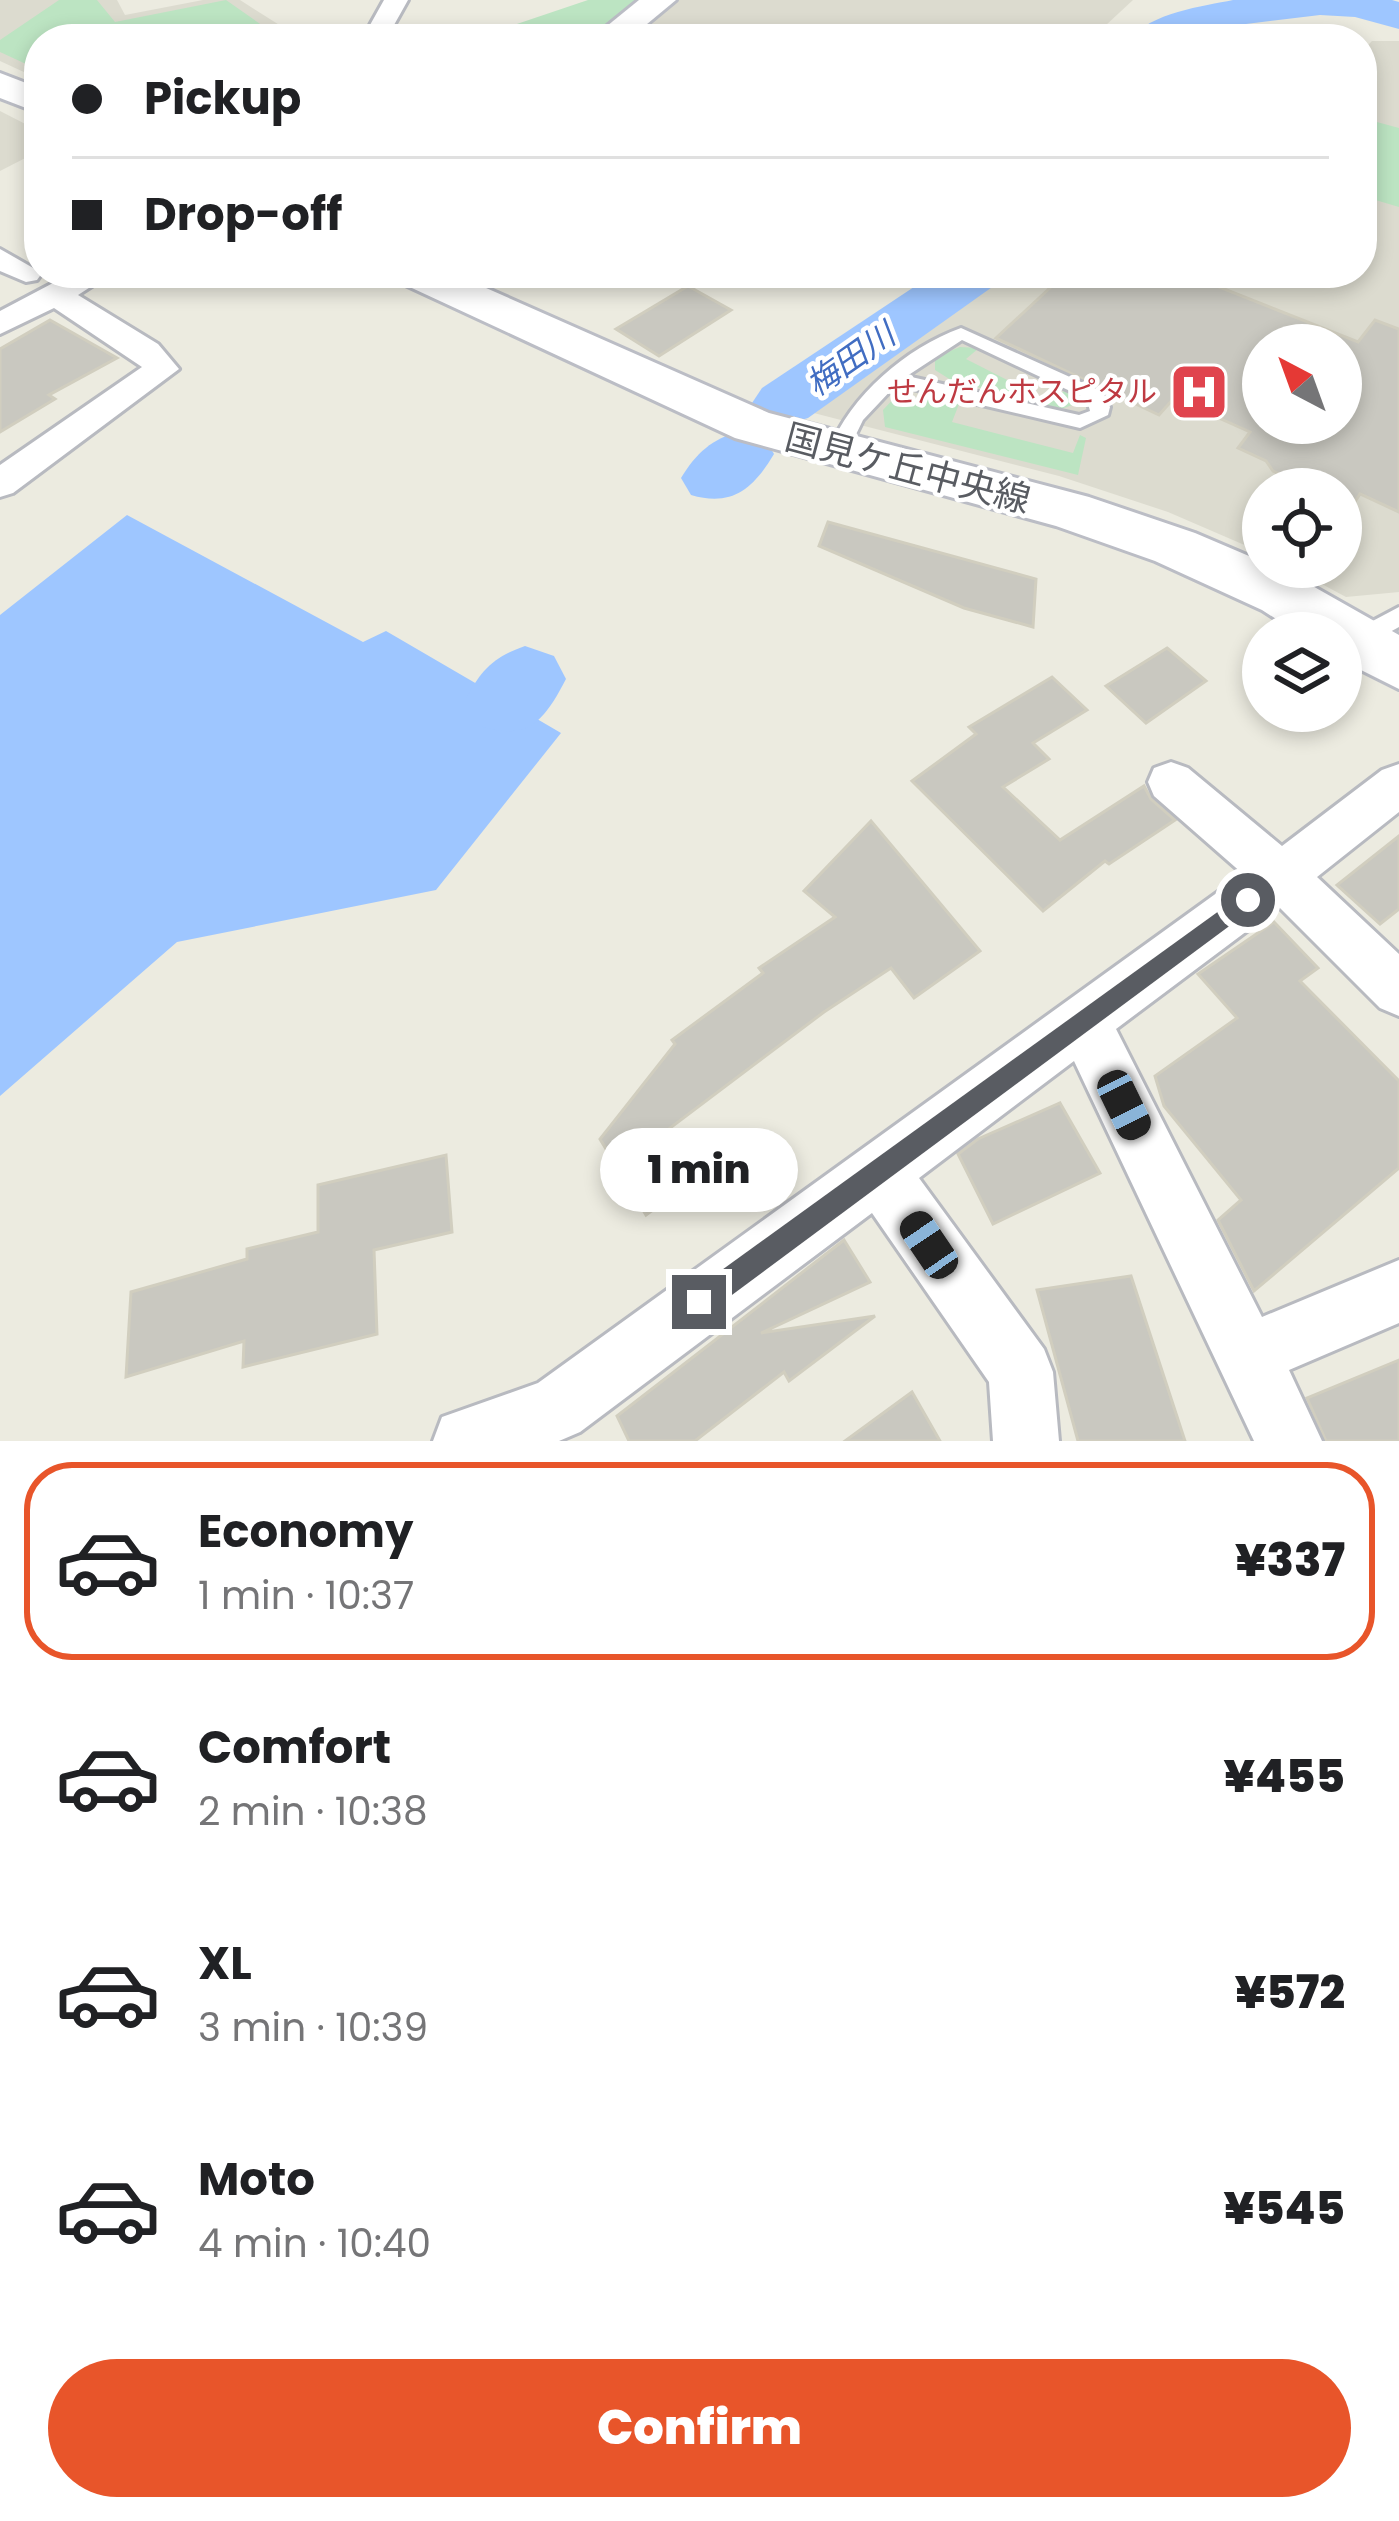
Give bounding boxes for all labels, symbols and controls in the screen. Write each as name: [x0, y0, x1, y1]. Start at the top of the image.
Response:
text: Pickup: [144, 67, 301, 130]
text: Drop-off: [144, 183, 342, 246]
water label: 梅田川: [796, 310, 907, 407]
north arrow: [1242, 324, 1362, 444]
map controls: [1242, 324, 1362, 732]
hospital icon: せんだんホスピタル: [1168, 361, 1230, 423]
place label: せんだんホスピタル: [887, 370, 1157, 413]
street label: 国見ケ丘中央線: [780, 411, 1036, 526]
button: locate: [1242, 468, 1362, 588]
button: layers: [1242, 612, 1362, 732]
route start: [1221, 873, 1275, 927]
car: [1092, 1065, 1156, 1145]
callout: 1 min: [600, 1128, 798, 1212]
text: 1 min: [648, 1142, 750, 1197]
car: [894, 1205, 964, 1285]
route end: [672, 1275, 726, 1329]
text: Economy: [198, 1500, 413, 1563]
icon: car: [54, 1507, 162, 1615]
text: ¥337: [1235, 1529, 1345, 1592]
text: 1 min · 10:37: [198, 1568, 414, 1623]
text: Comfort: [198, 1716, 391, 1779]
icon: car: [54, 1723, 162, 1831]
text: ¥455: [1223, 1745, 1345, 1808]
text: 2 min · 10:38: [198, 1784, 428, 1839]
text: XL: [198, 1932, 252, 1995]
icon: car: [54, 1939, 162, 2047]
text: ¥572: [1235, 1961, 1345, 2024]
text: 3 min · 10:39: [198, 2000, 428, 2055]
text: Moto: [198, 2148, 315, 2211]
icon: car: [54, 2155, 162, 2263]
text: ¥545: [1223, 2177, 1345, 2240]
text: 4 min · 10:40: [198, 2216, 431, 2271]
button: Confirm: [48, 2359, 1351, 2497]

